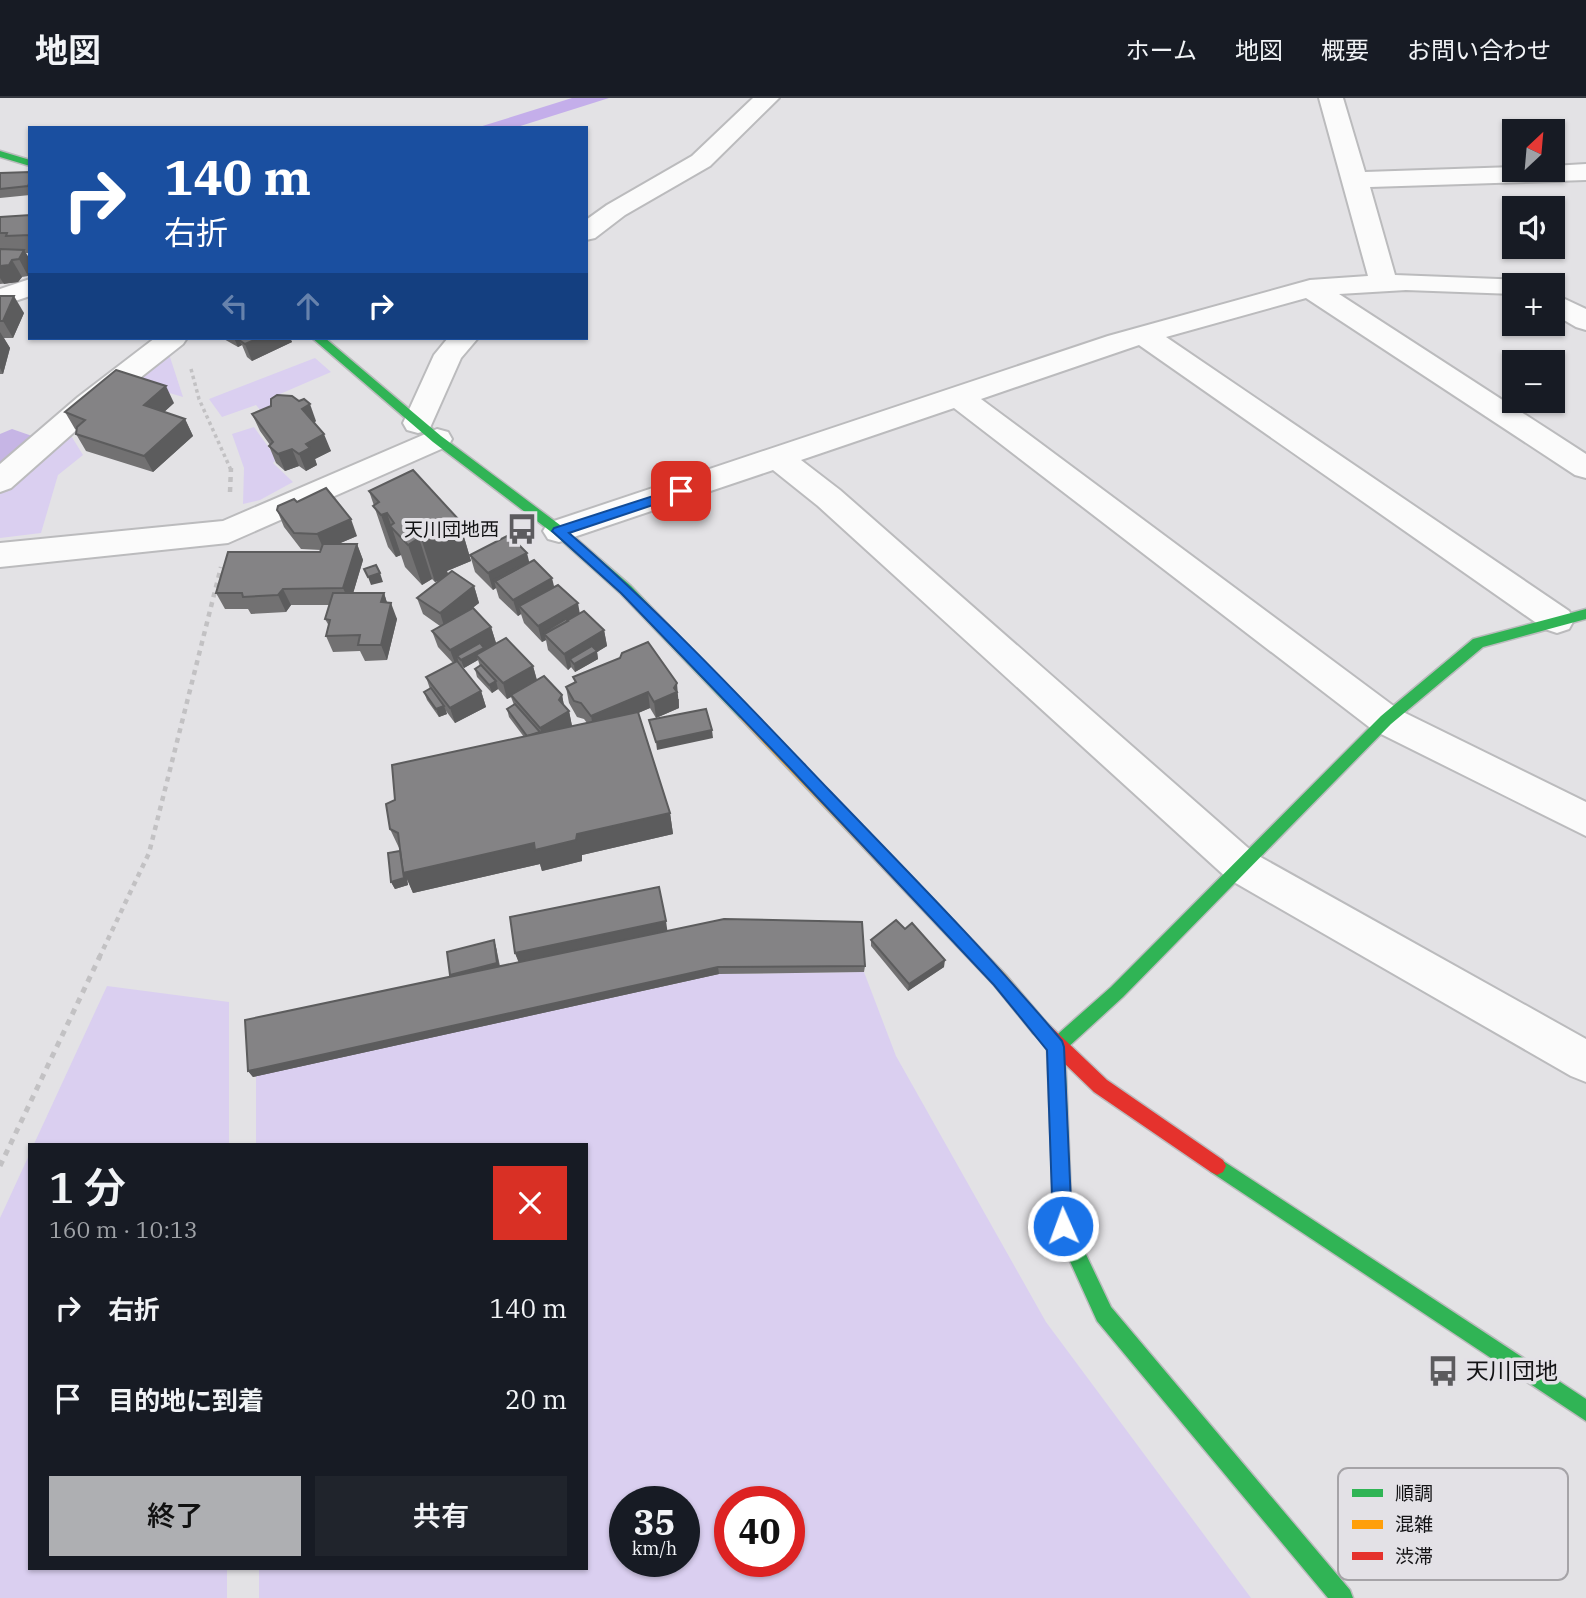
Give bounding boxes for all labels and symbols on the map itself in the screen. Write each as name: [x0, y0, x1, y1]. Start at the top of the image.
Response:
north arrow: [1502, 119, 1564, 182]
pin: [651, 461, 711, 521]
bus stop icon: 天川団地西: [505, 512, 539, 546]
place label: 天川団地西: [404, 517, 499, 541]
position arrow: [1026, 1189, 1100, 1263]
bus stop icon: 天川団地: [1426, 1354, 1460, 1388]
place label: 天川団地: [1466, 1355, 1558, 1385]
legend: [1338, 1468, 1568, 1580]
text: 順調: [1395, 1481, 1433, 1505]
speed limit sign: 40: [714, 1486, 805, 1577]
text: 混雑: [1395, 1512, 1433, 1536]
text: 渋滞: [1395, 1544, 1433, 1568]

